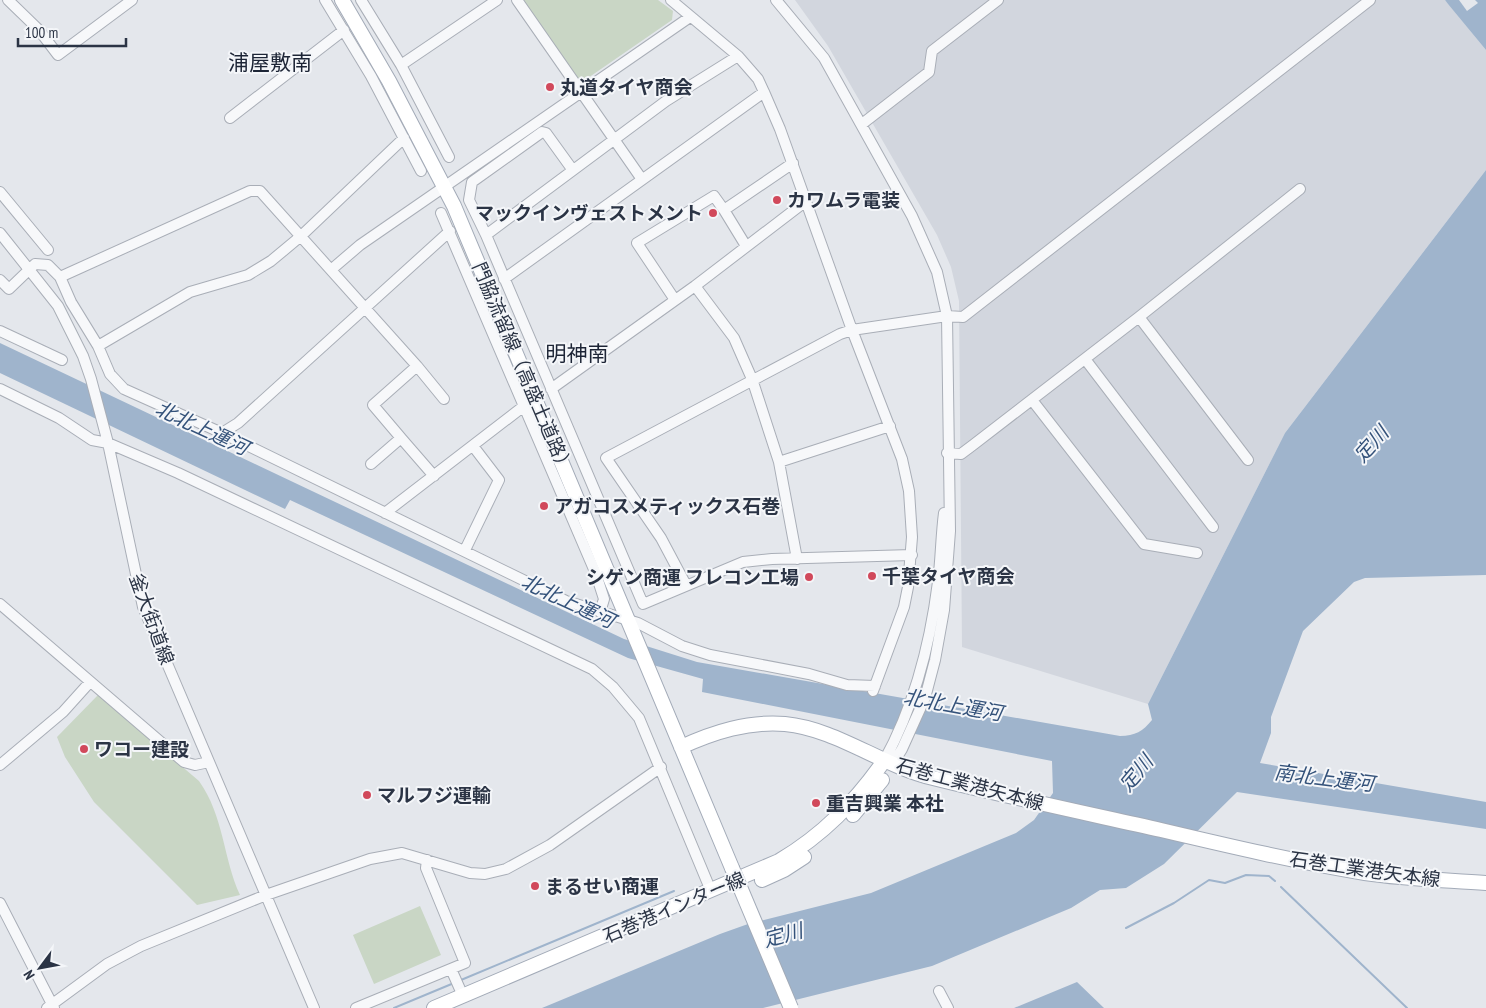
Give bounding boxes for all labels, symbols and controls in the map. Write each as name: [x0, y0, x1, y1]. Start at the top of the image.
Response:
scale bar: [18, 15, 125, 47]
text: 100 m: [25, 23, 58, 42]
district label: 浦屋敷南: [228, 49, 312, 76]
place label: 丸道タイヤ商会: [560, 75, 692, 99]
marker: 丸道タイヤ商会: [544, 81, 556, 93]
place label: カワムラ電装: [787, 188, 900, 212]
marker: カワムラ電装: [771, 194, 783, 206]
place label: マックインヴェストメント: [475, 201, 703, 225]
marker: マックインヴェストメント: [707, 207, 719, 219]
street label: 門脇流留線（高盛土道路）: [467, 258, 579, 478]
district label: 明神南: [546, 340, 609, 367]
water label: 北北上運河: [151, 395, 256, 463]
water label: 定川: [1348, 419, 1395, 468]
place label: アガコスメティックス石巻: [554, 494, 780, 518]
marker: アガコスメティックス石巻: [538, 500, 550, 512]
place label: 千葉タイヤ商会: [882, 564, 1014, 588]
place label: シゲン商運 フレコン工場: [586, 565, 799, 589]
water label: 北北上運河: [517, 568, 622, 636]
street label: 釜大街道線: [124, 570, 180, 668]
marker: 千葉タイヤ商会: [866, 570, 878, 582]
marker: シゲン商運 フレコン工場: [803, 571, 815, 583]
water label: 北北上運河: [902, 684, 1008, 727]
place label: ワコー建設: [94, 737, 189, 761]
marker: ワコー建設: [78, 743, 90, 755]
water label: 定川: [1113, 748, 1160, 797]
street label: 石巻工業港矢本線: [893, 753, 1047, 815]
water label: 南北上運河: [1273, 759, 1379, 797]
place label: マルフジ運輸: [377, 783, 491, 807]
marker: マルフジ運輸: [361, 789, 373, 801]
place label: 重吉興業 本社: [826, 791, 944, 815]
marker: 重吉興業 本社: [810, 797, 822, 809]
street label: 石巻工業港矢本線: [1288, 847, 1442, 891]
street label: 石巻港インター線: [599, 866, 749, 948]
place label: まるせい商運: [545, 874, 659, 898]
marker: まるせい商運: [529, 880, 541, 892]
water label: 定川: [760, 917, 808, 953]
north arrow: [15, 943, 65, 993]
text: N: [19, 967, 39, 983]

